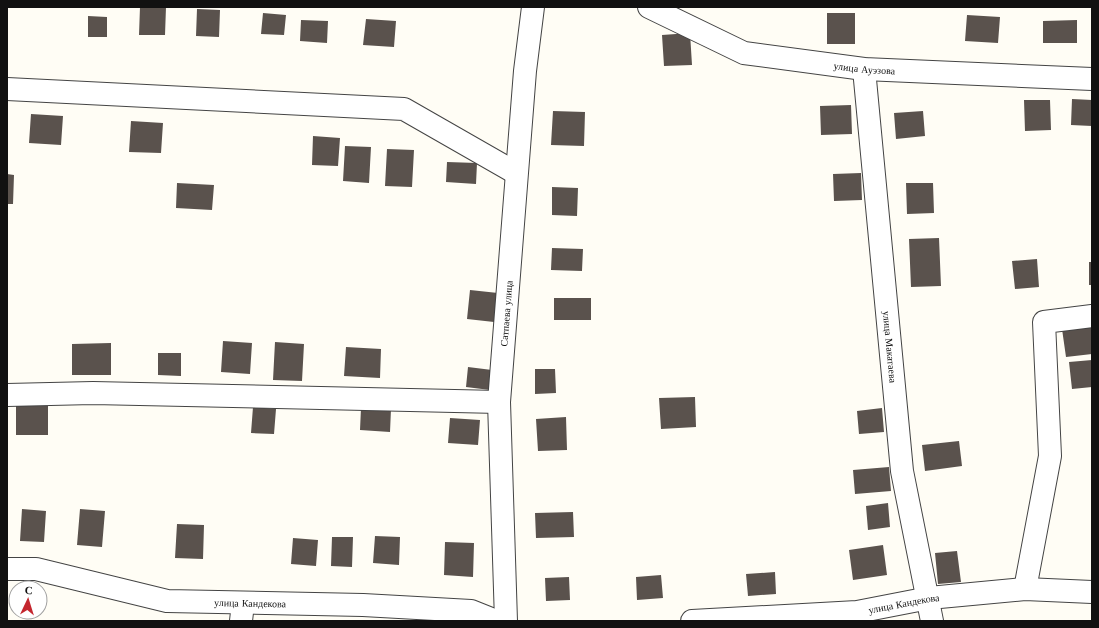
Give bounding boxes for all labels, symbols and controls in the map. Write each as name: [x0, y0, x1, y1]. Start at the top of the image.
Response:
street label: улица Ауэзова: [833, 59, 896, 77]
street label: Сатпаева улица: [497, 279, 516, 347]
street label: улица Макатаева: [880, 310, 900, 384]
north arrow: [8, 580, 48, 620]
text: С: [24, 583, 33, 597]
street label: улица Кандекова: [867, 591, 941, 617]
street label: улица Кандекова: [214, 596, 287, 610]

